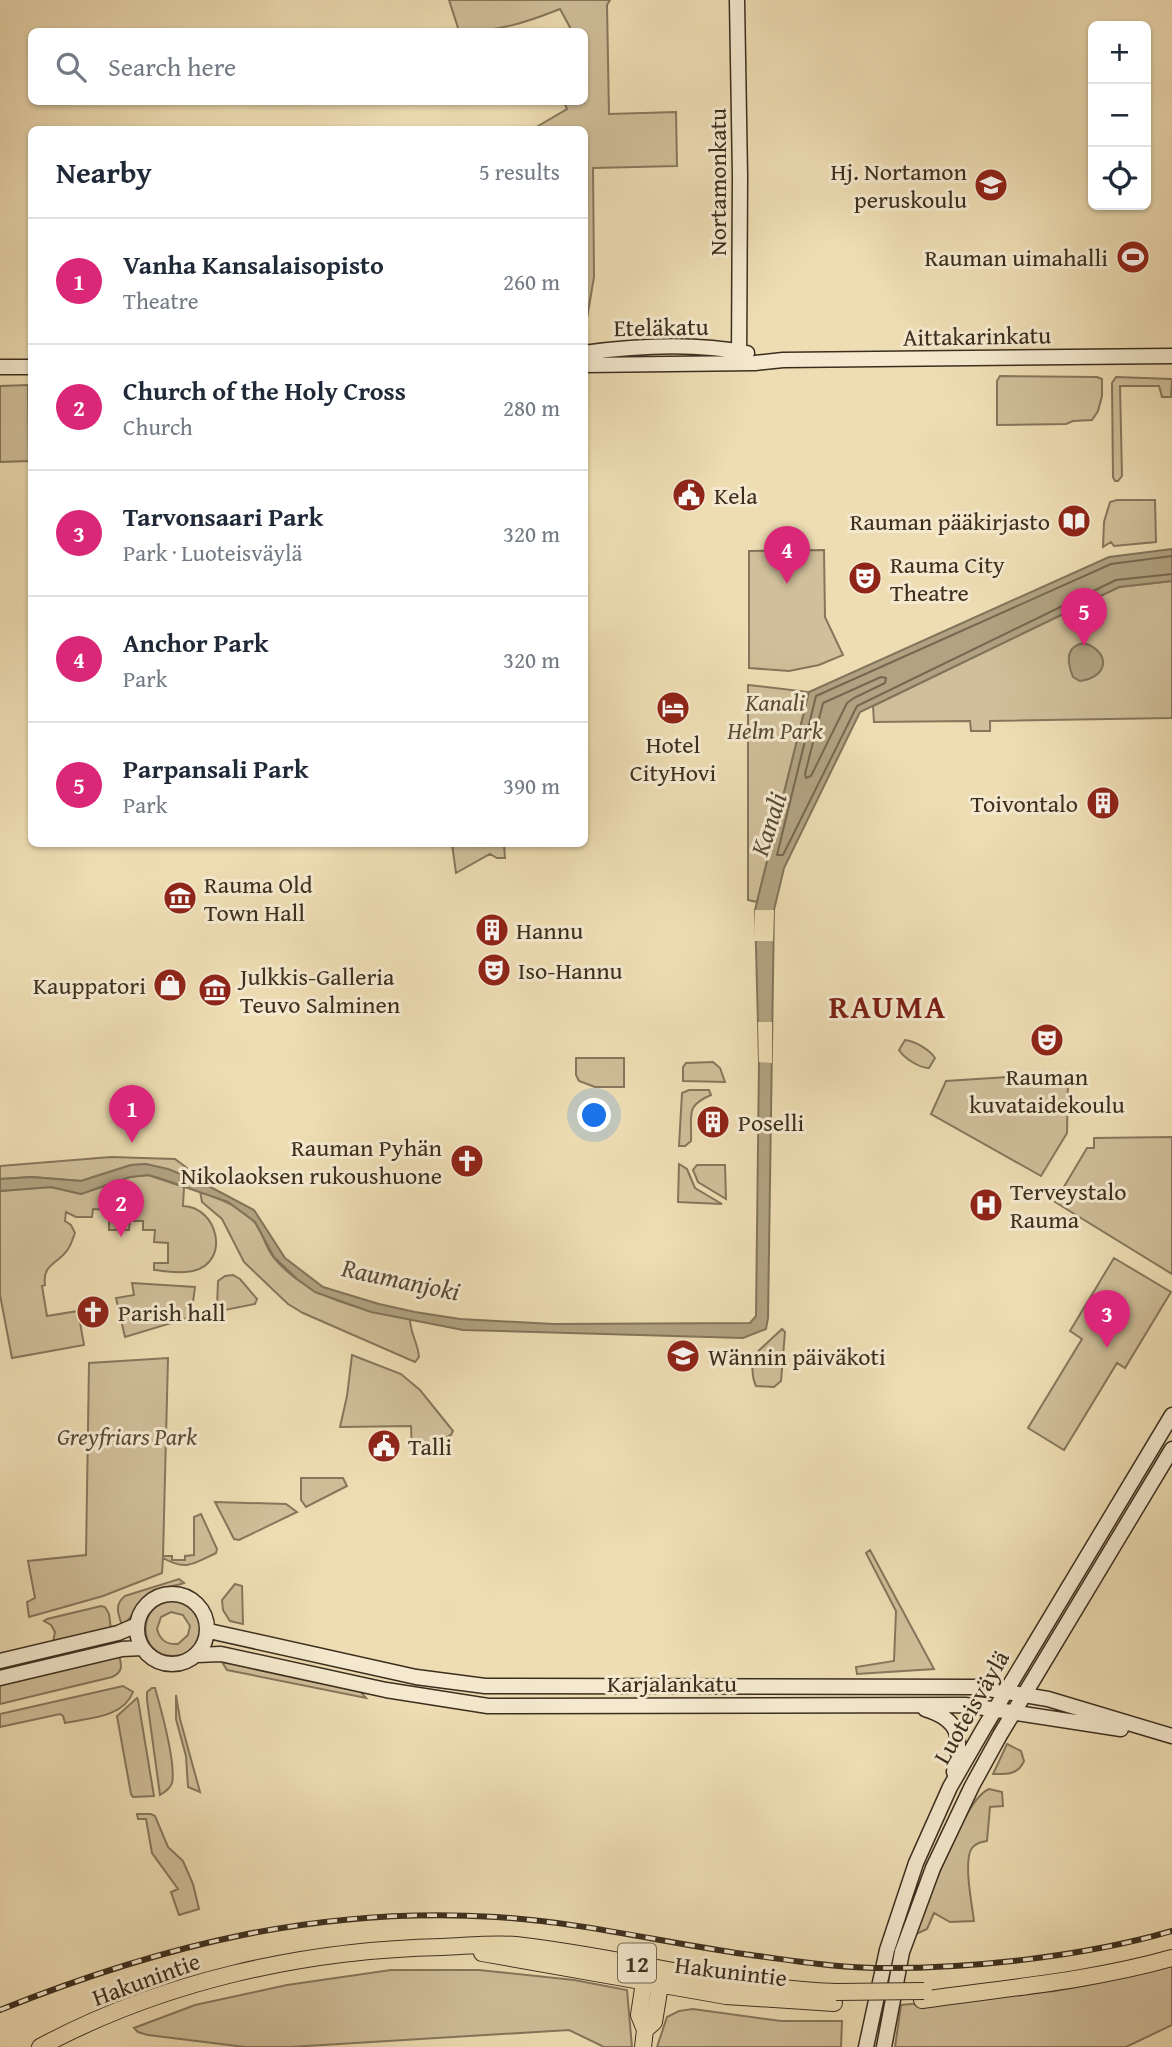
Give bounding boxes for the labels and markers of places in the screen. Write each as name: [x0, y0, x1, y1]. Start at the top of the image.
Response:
place label: Hj. Nortamon peruskoulu: [831, 154, 968, 217]
school or university icon: Hj. Nortamon peruskoulu: [972, 166, 1010, 204]
sports icon: Rauman uimahalli: [1114, 238, 1152, 276]
place label: Rauman uimahalli: [924, 240, 1108, 275]
public building icon: Kela: [670, 476, 708, 514]
place label: Kela: [714, 478, 758, 513]
library icon: Rauman pääkirjasto: [1055, 502, 1093, 540]
place label: Rauman pääkirjasto: [850, 504, 1050, 539]
pin: 4: [764, 526, 810, 584]
place label: Rauma City Theatre: [890, 547, 1005, 610]
theatre icon: Rauma City Theatre: [846, 559, 884, 597]
pin: 5: [1061, 588, 1107, 646]
hotel icon: Hotel CityHovi: [654, 689, 692, 727]
place label: Hotel CityHovi: [630, 727, 717, 790]
building icon: Toivontalo: [1084, 784, 1122, 822]
place label: Toivontalo: [971, 786, 1078, 821]
place label: Rauma Old Town Hall: [204, 867, 313, 930]
museum icon: Rauma Old Town Hall: [161, 879, 199, 917]
building icon: Hannu: [473, 911, 511, 949]
place label: Hannu: [516, 913, 583, 948]
theatre icon: Iso-Hannu: [475, 951, 513, 989]
place label: Iso-Hannu: [518, 953, 623, 988]
place label: Julkkis-Galleria Teuvo Salminen: [237, 959, 401, 1022]
shop icon: Kauppatori: [151, 966, 189, 1004]
place label: Kauppatori: [33, 968, 146, 1003]
museum icon: Julkkis-Galleria Teuvo Salminen: [196, 971, 234, 1009]
theatre icon: Rauman kuvataidekoulu: [1028, 1021, 1066, 1059]
place label: Rauman kuvataidekoulu: [969, 1059, 1125, 1122]
pin: 1: [109, 1085, 155, 1143]
building icon: Poselli: [694, 1103, 732, 1141]
place label: Poselli: [738, 1105, 804, 1140]
place label: Rauman Pyhän Nikolaoksen rukoushuone: [181, 1130, 443, 1193]
church icon: Rauman Pyhän Nikolaoksen rukoushuone: [448, 1142, 486, 1180]
place label: Terveystalo Rauma: [1010, 1174, 1127, 1237]
pin: 2: [98, 1179, 144, 1237]
hospital icon: Terveystalo Rauma: [967, 1186, 1005, 1224]
pin: 3: [1084, 1290, 1130, 1348]
church icon: Parish hall: [74, 1293, 112, 1331]
place label: Parish hall: [118, 1295, 226, 1330]
school or university icon: Wännin päiväkoti: [664, 1337, 702, 1375]
place label: Wännin päiväkoti: [708, 1339, 886, 1374]
public building icon: Talli: [365, 1427, 403, 1465]
place label: Talli: [408, 1429, 452, 1464]

